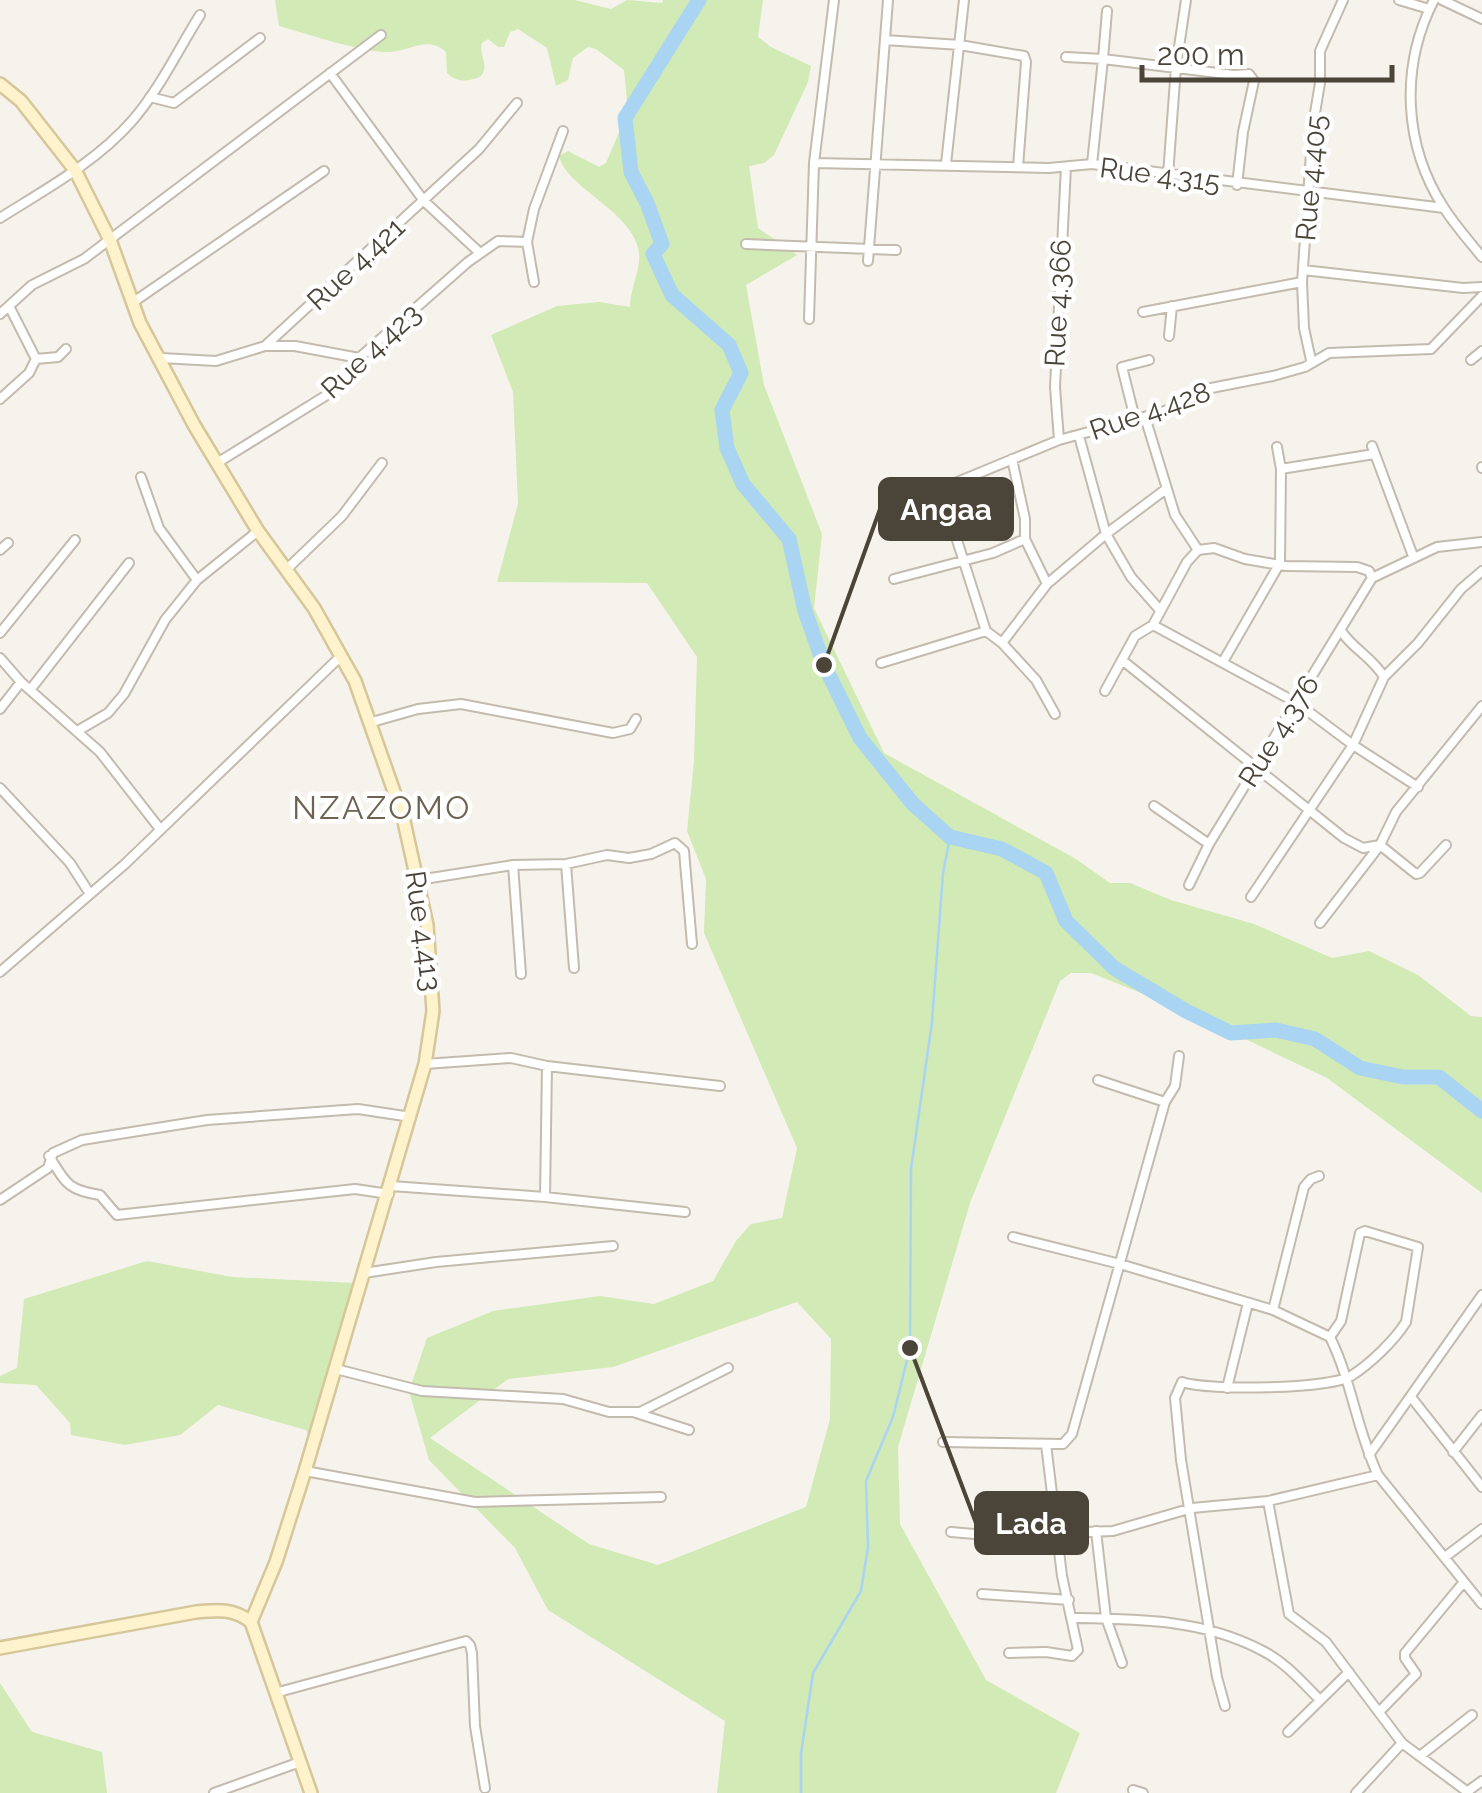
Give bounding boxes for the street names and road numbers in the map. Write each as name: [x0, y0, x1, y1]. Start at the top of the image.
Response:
street label: Rue 4.405: [1289, 114, 1333, 242]
street label: Rue 4.315: [1098, 151, 1222, 199]
street label: Rue 4.421: [301, 211, 411, 317]
street label: Rue 4.366: [1038, 238, 1078, 368]
street label: Rue 4.423: [315, 297, 427, 405]
street label: Rue 4.428: [1085, 375, 1215, 447]
street label: Rue 4.376: [1232, 669, 1326, 793]
street label: Rue 4.413: [398, 869, 448, 993]

